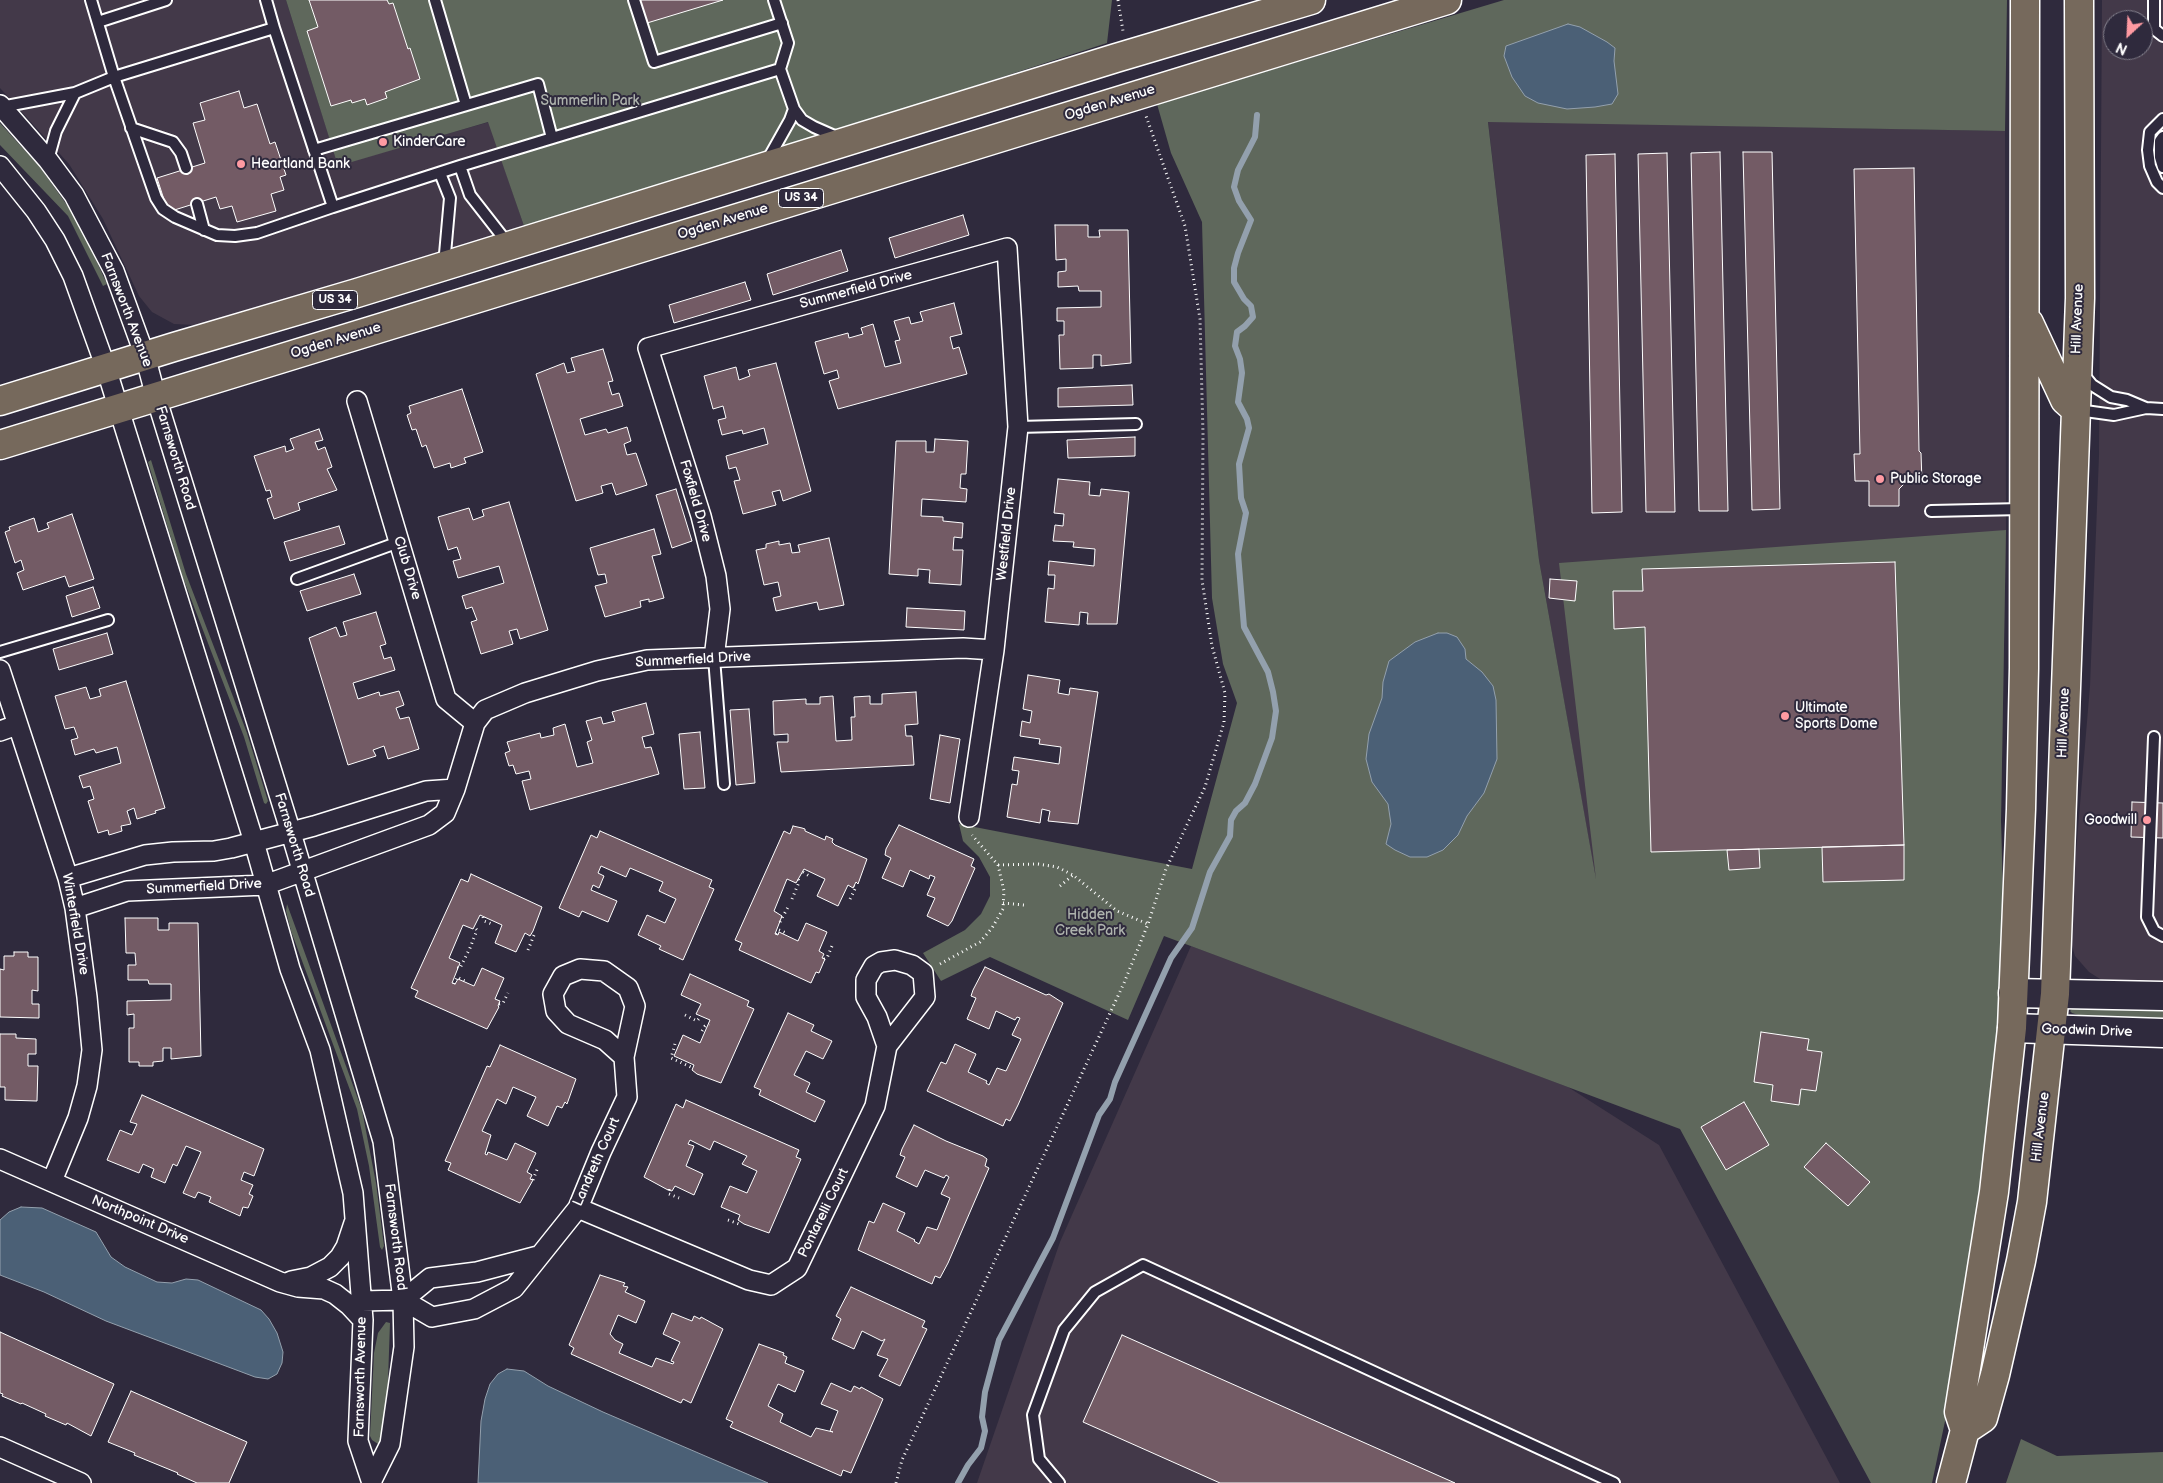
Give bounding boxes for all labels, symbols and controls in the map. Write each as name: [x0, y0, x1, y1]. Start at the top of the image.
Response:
north arrow: [2103, 10, 2153, 60]
text: N: [2114, 38, 2130, 58]
street label: Ogden Avenue: [1063, 81, 1157, 125]
park label: Summerlin Park: [541, 93, 639, 109]
place label: KinderCare: [393, 134, 466, 150]
marker: KinderCare: [377, 136, 389, 148]
place label: Heartland Bank: [251, 156, 350, 172]
marker: Heartland Bank: [235, 158, 247, 170]
road number: US 34: [778, 188, 824, 208]
street label: Ogden Avenue: [676, 200, 770, 244]
street label: Farnsworth Avenue: [96, 251, 156, 369]
street label: Summerfield Drive: [798, 267, 914, 313]
street label: Hill Avenue: [2068, 283, 2088, 355]
road number: US 34: [312, 290, 358, 310]
street label: Ogden Avenue: [289, 319, 383, 363]
street label: Farnsworth Road: [151, 404, 199, 512]
street label: Foxfield Drive: [675, 458, 715, 544]
place label: Public Storage: [1890, 471, 1982, 487]
marker: Public Storage: [1874, 473, 1886, 485]
street label: Westfield Drive: [994, 486, 1020, 582]
street label: Club Drive: [389, 534, 425, 602]
street label: Summerfield Drive: [635, 649, 751, 671]
street label: Hill Avenue: [2054, 687, 2074, 759]
place label: Ultimate Sports Dome: [1795, 700, 1877, 732]
marker: Ultimate Sports Dome: [1779, 710, 1791, 722]
street label: Farnsworth Road: [270, 791, 318, 899]
place label: Goodwill: [2084, 812, 2137, 828]
marker: Goodwill: [2141, 814, 2153, 826]
street label: Winterfield Drive: [58, 872, 92, 976]
street label: Summerfield Drive: [146, 876, 262, 898]
park label: Hidden Creek Park: [1055, 907, 1125, 940]
street label: Goodwin Drive: [2041, 1021, 2133, 1041]
street label: Hill Avenue: [2028, 1091, 2054, 1163]
street label: Landreth Court: [570, 1115, 624, 1209]
street label: Pontarelli Court: [795, 1166, 853, 1260]
street label: Farnsworth Road: [380, 1182, 410, 1292]
street label: Northpoint Drive: [89, 1192, 191, 1248]
street label: Farnsworth Avenue: [352, 1316, 370, 1438]

